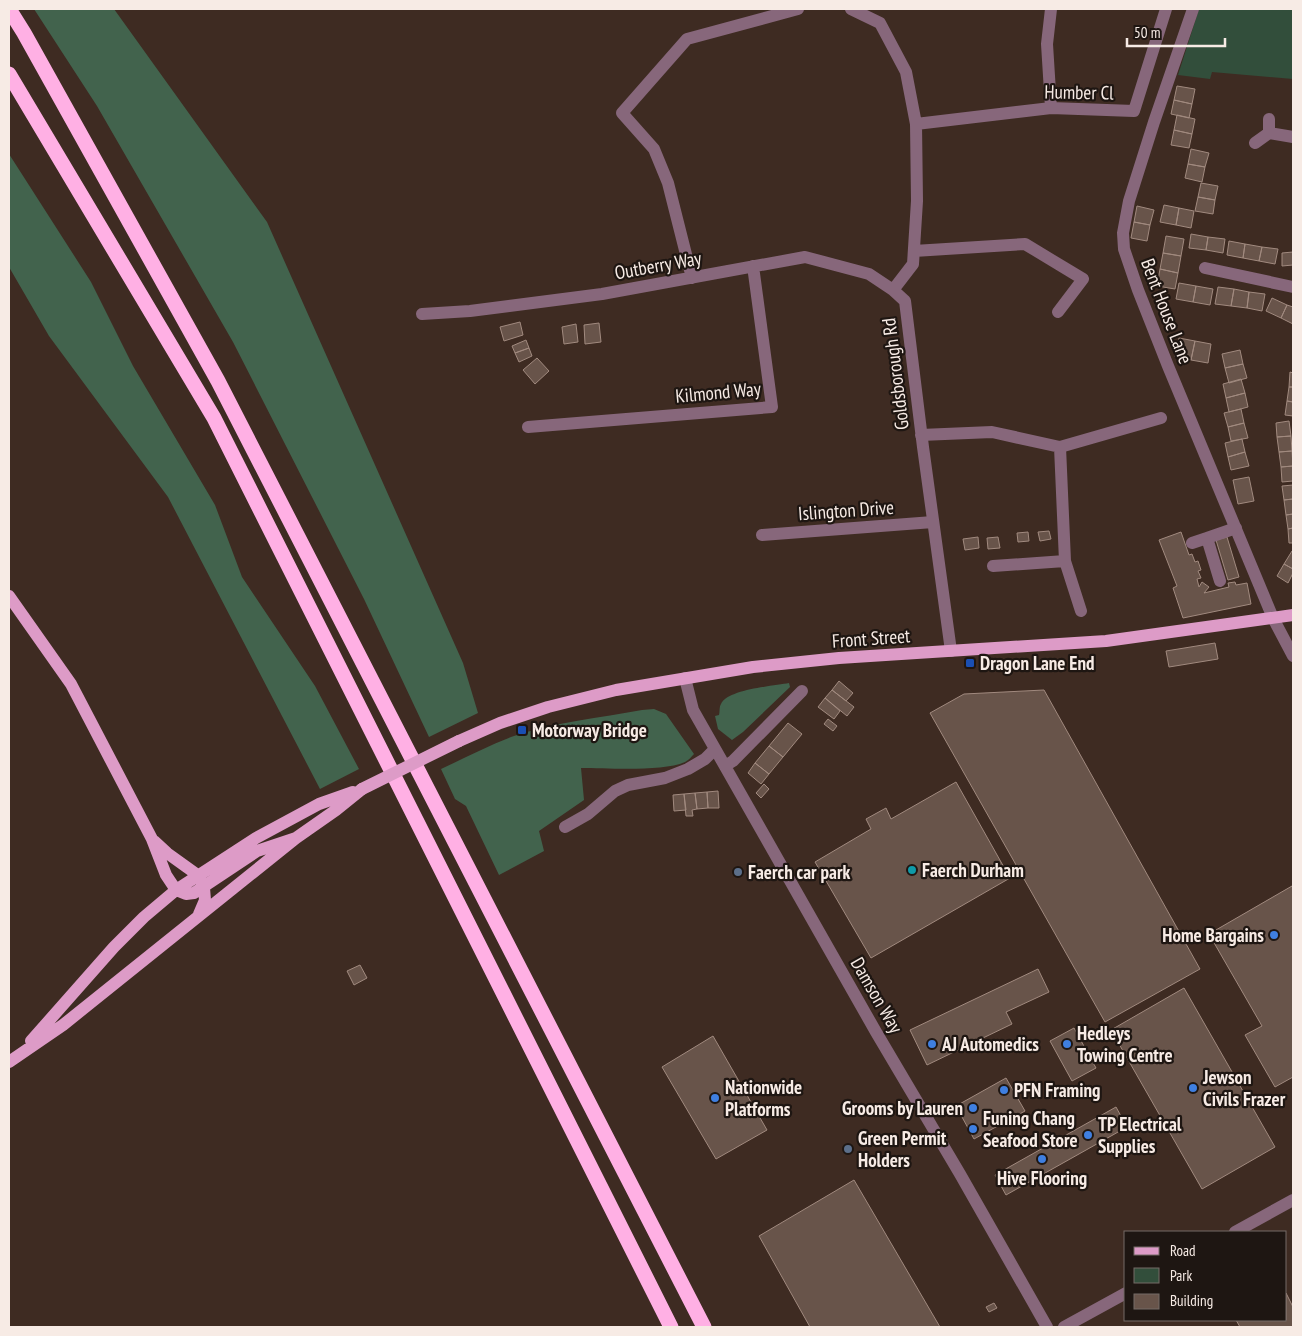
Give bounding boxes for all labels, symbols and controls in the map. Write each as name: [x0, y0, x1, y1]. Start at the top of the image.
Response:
scale bar: [1127, 15, 1224, 47]
text: 50 m: [1134, 23, 1160, 42]
street label: Humber Cl: [1044, 79, 1114, 105]
street label: Outberry Way: [613, 245, 704, 284]
street label: Bent House Lane: [1136, 255, 1198, 367]
street label: Goldsborough Rd: [876, 317, 914, 431]
street label: Kilmond Way: [674, 376, 763, 408]
street label: Islington Drive: [797, 495, 895, 525]
street label: Front Street: [831, 623, 912, 653]
place label: Dragon Lane End: [980, 651, 1095, 675]
marker: Dragon Lane End: [964, 657, 976, 669]
place label: Motorway Bridge: [532, 718, 647, 742]
marker: Motorway Bridge: [516, 724, 528, 736]
place label: Faerch Durham: [922, 858, 1024, 882]
place label: Faerch car park: [748, 860, 850, 884]
marker: Faerch Durham: [906, 864, 918, 876]
marker: Faerch car park: [732, 866, 744, 878]
place label: Home Bargains: [1162, 923, 1264, 947]
marker: Home Bargains: [1268, 929, 1280, 941]
street label: Damson Way: [846, 953, 909, 1038]
place label: Hedleys Towing Centre: [1077, 1021, 1173, 1067]
place label: AJ Automedics: [941, 1032, 1039, 1056]
marker: AJ Automedics: [926, 1038, 938, 1050]
marker: Hedleys Towing Centre: [1061, 1038, 1073, 1050]
place label: Jewson Civils Frazer: [1202, 1065, 1286, 1111]
place label: Nationwide Platforms: [725, 1075, 802, 1121]
place label: PFN Framing: [1014, 1078, 1100, 1102]
marker: Jewson Civils Frazer: [1187, 1082, 1199, 1094]
marker: PFN Framing: [998, 1084, 1010, 1096]
marker: Nationwide Platforms: [709, 1092, 721, 1104]
place label: Grooms by Lauren: [842, 1096, 963, 1120]
marker: Grooms by Lauren: [967, 1102, 979, 1114]
place label: Funing Chang Seafood Store: [983, 1106, 1078, 1152]
place label: TP Electrical Supplies: [1098, 1112, 1182, 1158]
marker: Funing Chang Seafood Store: [967, 1123, 979, 1135]
place label: Green Permit Holders: [858, 1126, 947, 1172]
marker: TP Electrical Supplies: [1082, 1129, 1094, 1141]
marker: Green Permit Holders: [842, 1143, 854, 1155]
marker: Hive Flooring: [1036, 1153, 1048, 1165]
place label: Hive Flooring: [997, 1166, 1087, 1190]
legend: [1124, 1231, 1287, 1321]
text: Road: [1170, 1241, 1196, 1260]
text: Park: [1170, 1266, 1192, 1285]
text: Building: [1170, 1291, 1213, 1310]

